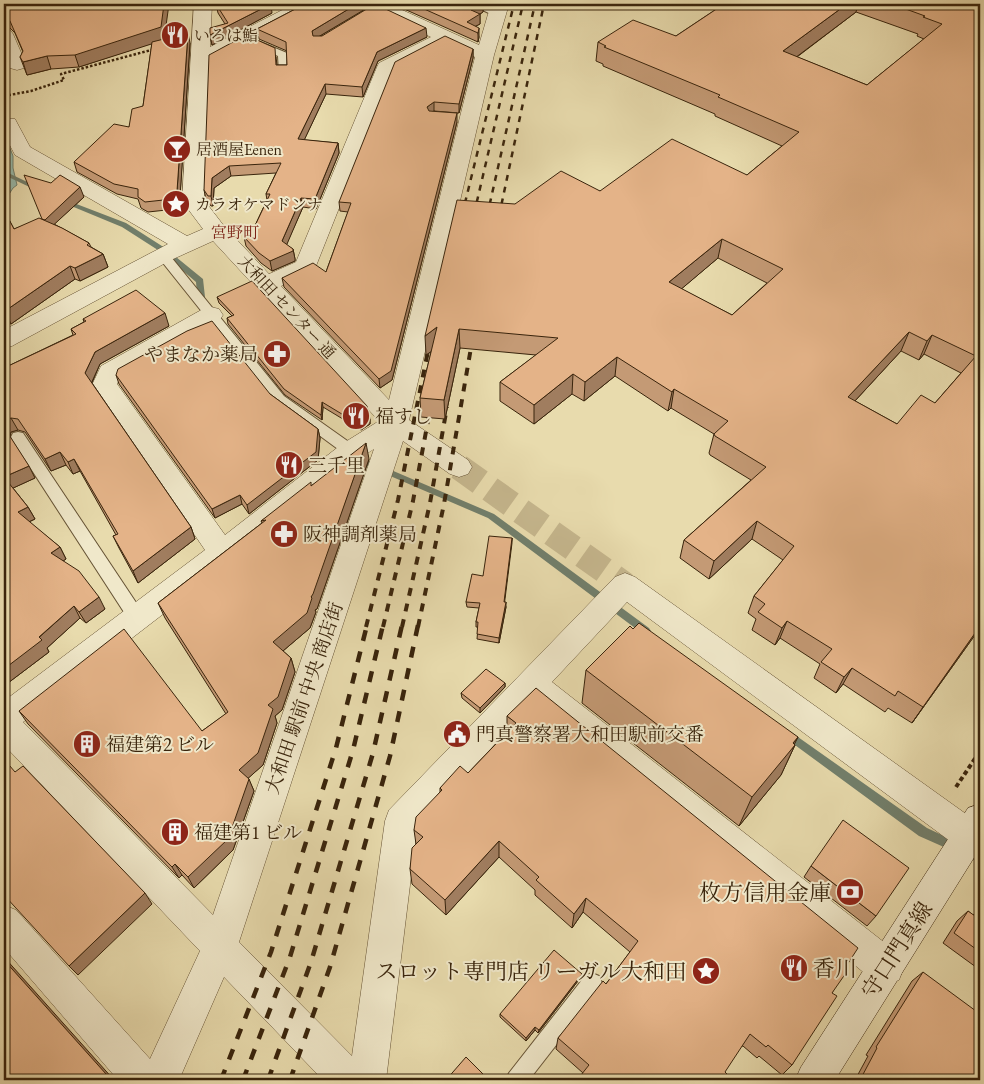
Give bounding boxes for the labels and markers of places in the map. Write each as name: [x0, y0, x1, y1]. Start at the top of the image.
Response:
restaurant icon: いろは鮨: [160, 20, 190, 50]
place label: いろは鮨: [194, 25, 258, 46]
bar icon: 居酒屋Eenen: [162, 134, 192, 164]
place label: 居酒屋Eenen: [196, 139, 283, 160]
place icon: カラオケマドンナ: [161, 189, 191, 219]
place label: カラオケマドンナ: [195, 194, 323, 215]
pharmacy icon: やまなか薬局: [262, 339, 292, 369]
place label: やまなか薬局: [144, 342, 258, 367]
restaurant icon: 福すし: [341, 401, 371, 431]
place label: 福すし: [375, 404, 432, 429]
restaurant icon: 三千里: [274, 450, 304, 480]
place label: 三千里: [308, 453, 365, 478]
pharmacy icon: 阪神調剤薬局: [269, 519, 299, 549]
place label: 阪神調剤薬局: [303, 522, 417, 547]
public building icon: 門真警察署大和田駅前交番: [442, 719, 472, 749]
place label: 門真警察署大和田駅前交番: [476, 722, 704, 747]
building icon: 福建第2 ビル: [72, 729, 102, 759]
place label: 福建第2 ビル: [106, 732, 214, 757]
building icon: 福建第1 ビル: [160, 817, 190, 847]
place label: 福建第1 ビル: [194, 820, 302, 845]
bank icon: 枚方信用金庫: [835, 877, 865, 907]
place label: 枚方信用金庫: [699, 878, 831, 907]
restaurant icon: 香川: [779, 953, 809, 983]
place label: 香川: [813, 954, 857, 983]
place icon: スロット専門店 リーガル大和田: [691, 956, 721, 986]
place label: スロット専門店 リーガル大和田: [375, 957, 687, 986]

